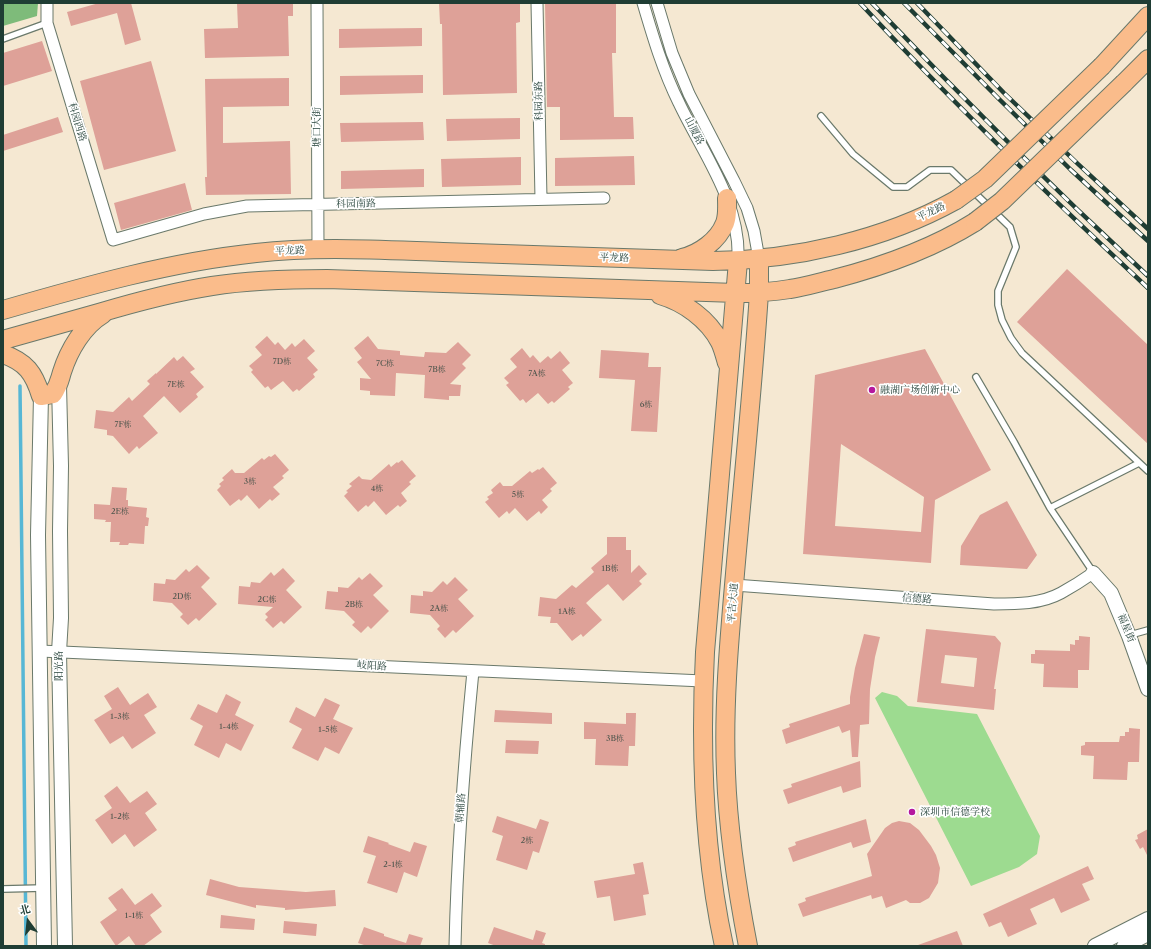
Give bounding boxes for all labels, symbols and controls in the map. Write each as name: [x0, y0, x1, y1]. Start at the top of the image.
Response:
street label: 科园东路: [533, 81, 545, 121]
street label: 科园西路: [65, 101, 89, 143]
street label: 塘口大街: [311, 107, 323, 147]
street label: 山厦路: [682, 115, 706, 147]
street label: 科园南路: [336, 198, 376, 210]
street label: 平龙路: [915, 200, 947, 224]
street label: 平龙路: [275, 244, 305, 258]
street label: 平龙路: [599, 251, 629, 265]
house number: 7D栋: [273, 357, 291, 367]
house number: 7C栋: [376, 359, 394, 369]
house number: 7B栋: [428, 365, 446, 375]
house number: 7A栋: [528, 369, 546, 379]
house number: 7E栋: [167, 380, 185, 390]
place label: 融湖广场创新中心: [880, 384, 960, 396]
marker: 融湖广场创新中心: [867, 385, 877, 395]
house number: 6栋: [640, 400, 652, 410]
house number: 7F栋: [114, 420, 132, 430]
house number: 3栋: [244, 477, 256, 487]
house number: 4栋: [371, 484, 383, 494]
house number: 5栋: [512, 490, 524, 500]
house number: 2E栋: [111, 507, 129, 517]
house number: 1B栋: [602, 564, 618, 574]
street label: 平吉大道: [725, 583, 741, 623]
house number: 2D栋: [172, 592, 192, 602]
street label: 信德路: [902, 592, 932, 606]
house number: 2C栋: [258, 595, 276, 605]
house number: 2B栋: [345, 600, 363, 610]
house number: 2A栋: [430, 604, 448, 614]
house number: 1A栋: [558, 607, 576, 617]
street label: 福星街: [1115, 612, 1137, 644]
street label: 阳光路: [53, 651, 65, 681]
street label: 岐阳路: [357, 659, 387, 673]
house number: 1-3栋: [110, 712, 130, 722]
house number: 1-4栋: [219, 722, 239, 732]
house number: 1-5栋: [318, 725, 338, 735]
house number: 3B栋: [606, 734, 624, 744]
street label: 朝辅路: [454, 793, 468, 823]
place label: 深圳市信德学校: [920, 806, 990, 818]
marker: 深圳市信德学校: [907, 807, 917, 817]
house number: 1-2栋: [110, 812, 130, 822]
house number: 2栋: [521, 836, 533, 846]
house number: 2-1栋: [383, 860, 403, 870]
north arrow: [8, 901, 48, 941]
text: 北: [18, 901, 32, 918]
house number: 1-1栋: [125, 911, 143, 921]

